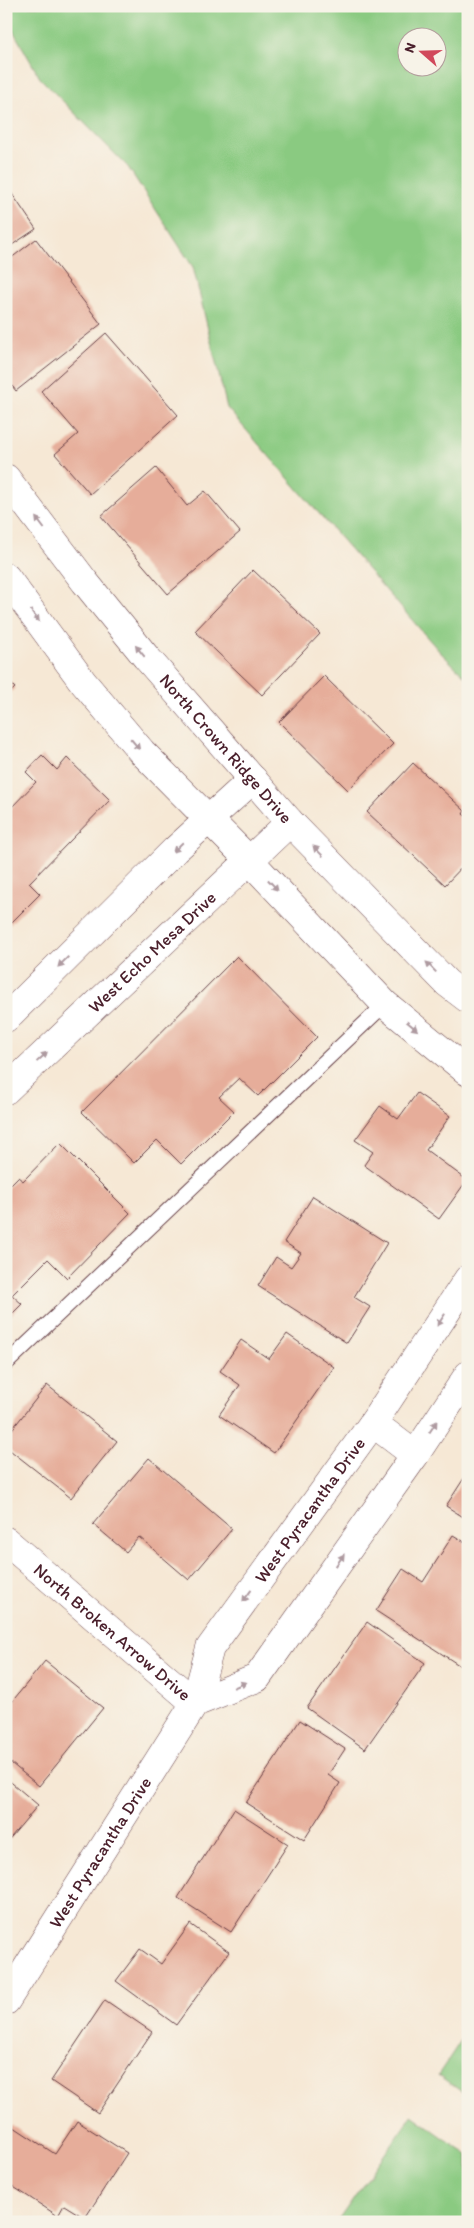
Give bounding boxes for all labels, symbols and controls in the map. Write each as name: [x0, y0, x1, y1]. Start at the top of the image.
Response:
north arrow: [396, 28, 446, 78]
text: N: [401, 40, 420, 55]
one-way arrow: [35, 516, 45, 530]
one-way arrow: [30, 609, 40, 623]
one-way arrow: [135, 644, 146, 657]
street label: North Crown Ridge Drive: [155, 669, 297, 828]
one-way arrow: [130, 737, 141, 750]
one-way arrow: [172, 841, 184, 853]
one-way arrow: [312, 845, 324, 857]
one-way arrow: [267, 879, 279, 891]
street label: West Echo Mesa Drive: [84, 886, 221, 1018]
one-way arrow: [57, 956, 69, 968]
one-way arrow: [425, 961, 437, 973]
one-way arrow: [405, 1020, 418, 1031]
one-way arrow: [35, 1051, 47, 1063]
one-way arrow: [436, 1313, 446, 1326]
one-way arrow: [429, 1420, 438, 1434]
street label: West Pyracantha Drive: [250, 1433, 370, 1587]
one-way arrow: [335, 1553, 345, 1567]
street label: North Broken Arrow Drive: [29, 1559, 195, 1706]
one-way arrow: [242, 1589, 252, 1603]
one-way arrow: [233, 1681, 248, 1689]
street label: West Pyracantha Drive: [44, 1773, 156, 1932]

